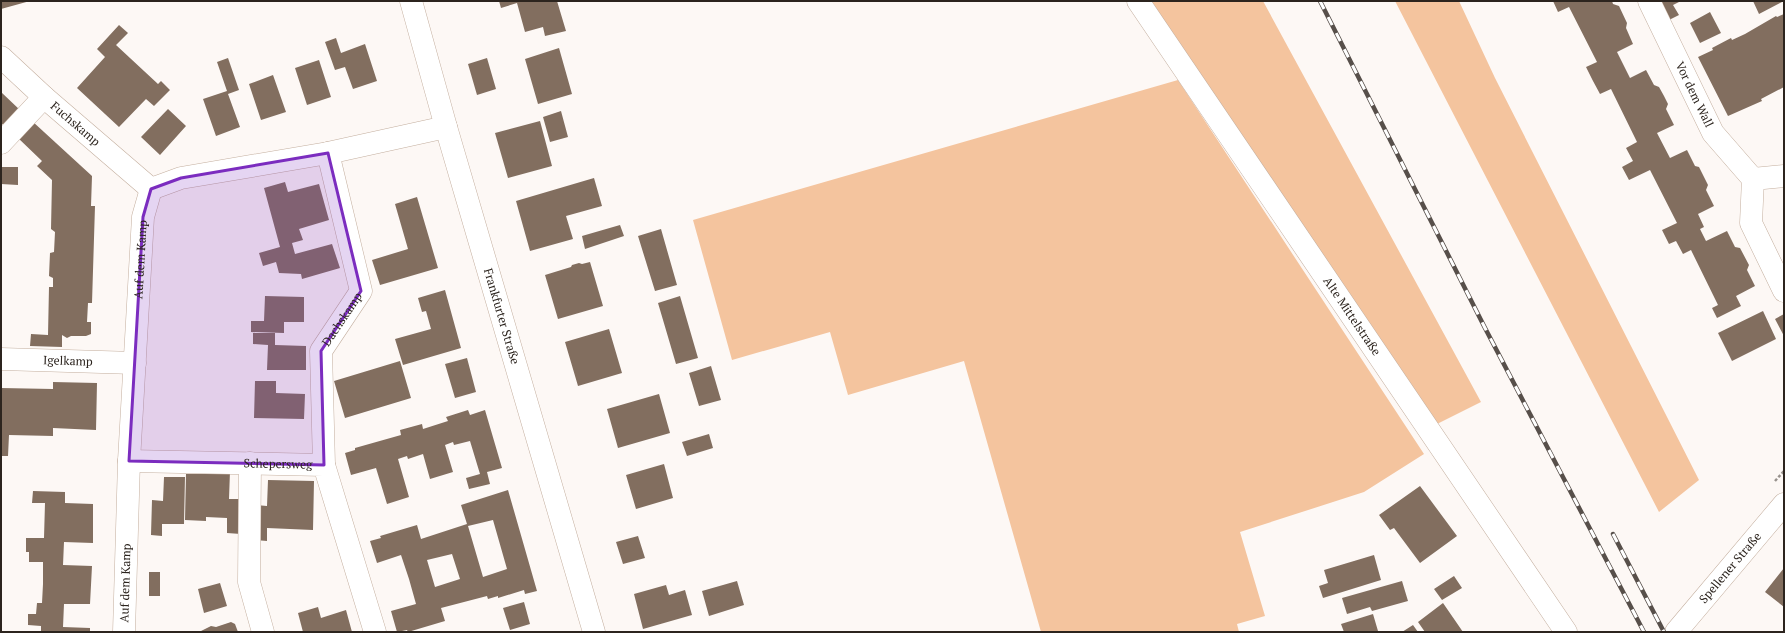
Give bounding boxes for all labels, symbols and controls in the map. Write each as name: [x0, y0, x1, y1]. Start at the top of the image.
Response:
street label: Vor dem Wall: [1673, 59, 1717, 130]
street label: Fuchskamp: [48, 98, 104, 149]
street label: Auf dem Kamp: [130, 219, 150, 299]
street label: Frankfurter Straße: [481, 266, 523, 366]
street label: Alte Mittelstraße: [1320, 274, 1384, 358]
street label: Dachskamp: [318, 289, 365, 349]
street label: Igelkamp: [43, 352, 93, 369]
street label: Schepersweg: [243, 455, 313, 472]
street label: Spellener Straße: [1695, 529, 1764, 606]
street label: Auf dem Kamp: [116, 543, 134, 623]

